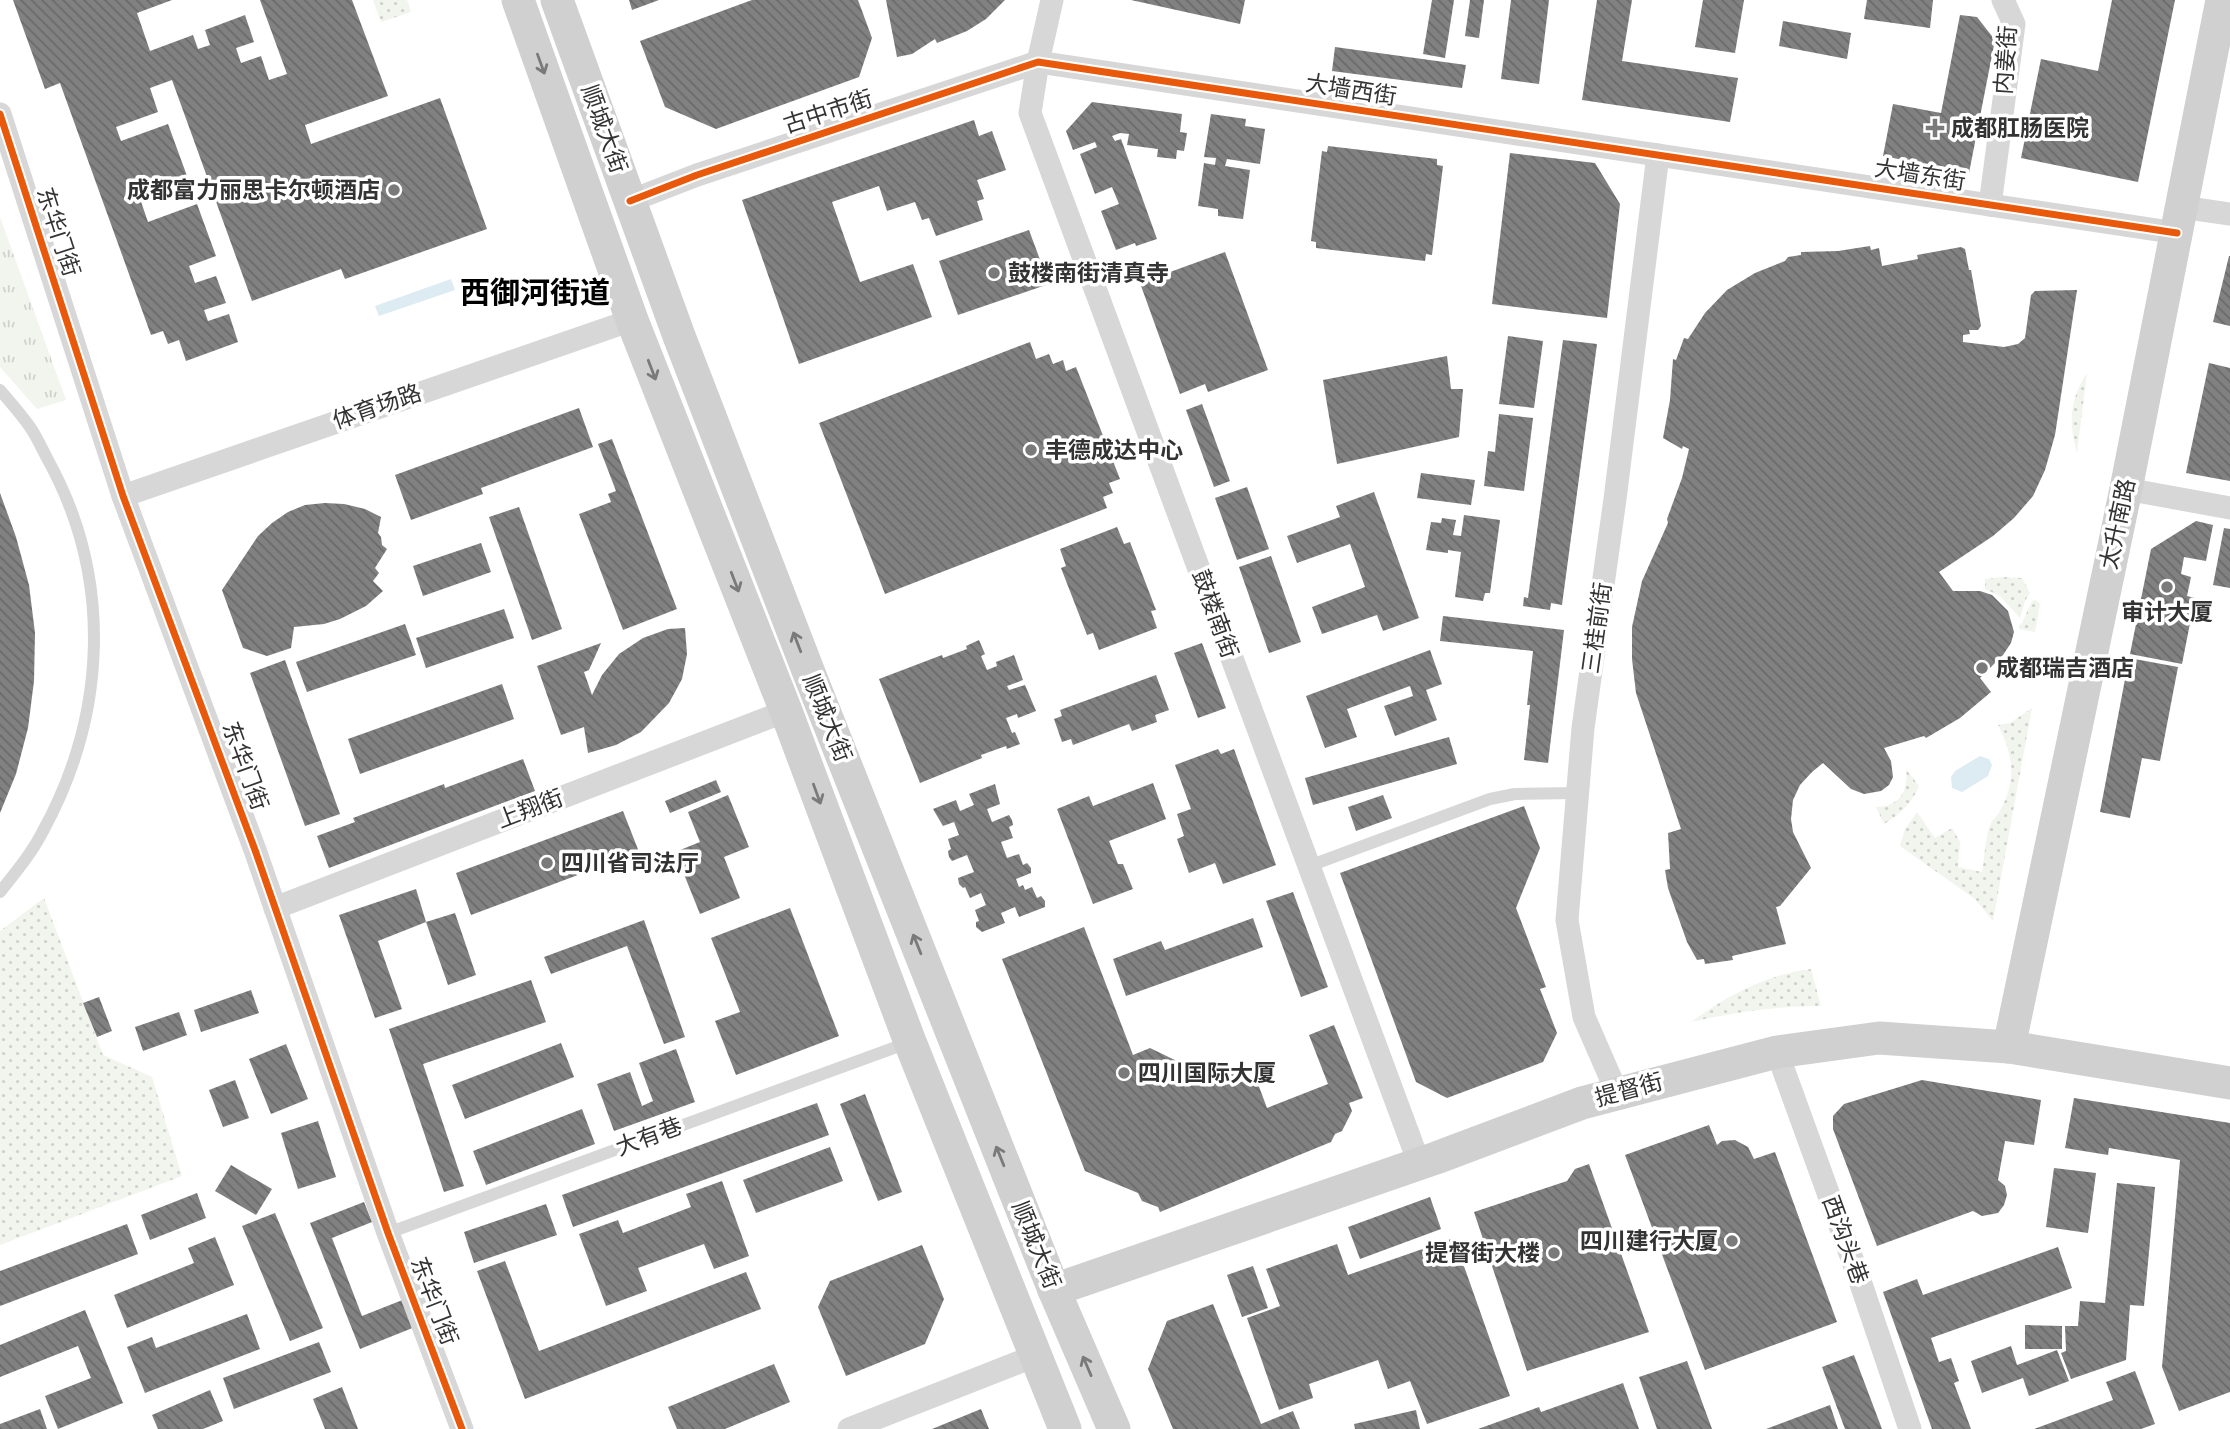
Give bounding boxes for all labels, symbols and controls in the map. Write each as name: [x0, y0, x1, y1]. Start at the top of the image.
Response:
street label: 内姜街: [1990, 25, 2022, 95]
one-way arrow: [536, 53, 548, 75]
street label: 大墙西街: [1303, 69, 1399, 111]
street label: 顺城大街: [576, 81, 632, 177]
street label: 古中市街: [780, 85, 876, 139]
place label: 成都肛肠医院: [1951, 115, 2089, 142]
marker: 成都肛肠医院: [1925, 118, 1945, 138]
street label: 大墙东街: [1872, 154, 1968, 196]
place label: 成都富力丽思卡尔顿酒店: [127, 177, 380, 204]
marker: 成都富力丽思卡尔顿酒店: [386, 182, 402, 198]
street label: 东华门街: [31, 184, 85, 280]
place label: 鼓楼南街清真寺: [1008, 260, 1169, 287]
marker: 鼓楼南街清真寺: [986, 265, 1002, 281]
district label: 西御河街道: [460, 275, 610, 310]
one-way arrow: [647, 359, 660, 380]
street label: 体育场路: [329, 379, 425, 435]
place label: 丰德成达中心: [1045, 437, 1183, 464]
marker: 丰德成达中心: [1023, 442, 1039, 458]
street label: 太升南路: [2095, 476, 2141, 572]
street label: 鼓楼南街: [1187, 566, 1243, 662]
one-way arrow: [730, 570, 743, 592]
marker: 审计大厦: [2159, 579, 2175, 595]
street label: 三桂前街: [1577, 581, 1617, 675]
place label: 审计大厦: [2121, 599, 2213, 626]
one-way arrow: [790, 631, 802, 653]
place label: 成都瑞吉酒店: [1996, 655, 2134, 682]
marker: 成都瑞吉酒店: [1974, 660, 1990, 676]
street label: 顺城大街: [797, 670, 857, 766]
street label: 东华门街: [217, 718, 273, 814]
one-way arrow: [812, 783, 824, 805]
street label: 上翔街: [493, 784, 567, 834]
place label: 四川省司法厅: [561, 850, 699, 877]
marker: 四川省司法厅: [539, 855, 555, 871]
one-way arrow: [909, 934, 922, 956]
place label: 四川国际大厦: [1138, 1060, 1276, 1087]
marker: 四川国际大厦: [1116, 1065, 1132, 1081]
street label: 提督街: [1592, 1068, 1666, 1112]
street label: 大有巷: [612, 1113, 686, 1161]
one-way arrow: [993, 1146, 1006, 1167]
street label: 西沟头巷: [1817, 1192, 1873, 1288]
street label: 顺城大街: [1006, 1197, 1066, 1293]
place label: 四川建行大厦: [1580, 1228, 1718, 1255]
marker: 四川建行大厦: [1724, 1233, 1740, 1249]
place label: 提督街大楼: [1425, 1240, 1540, 1267]
marker: 提督街大楼: [1546, 1245, 1562, 1261]
street label: 东华门街: [405, 1253, 463, 1349]
one-way arrow: [1080, 1356, 1093, 1378]

